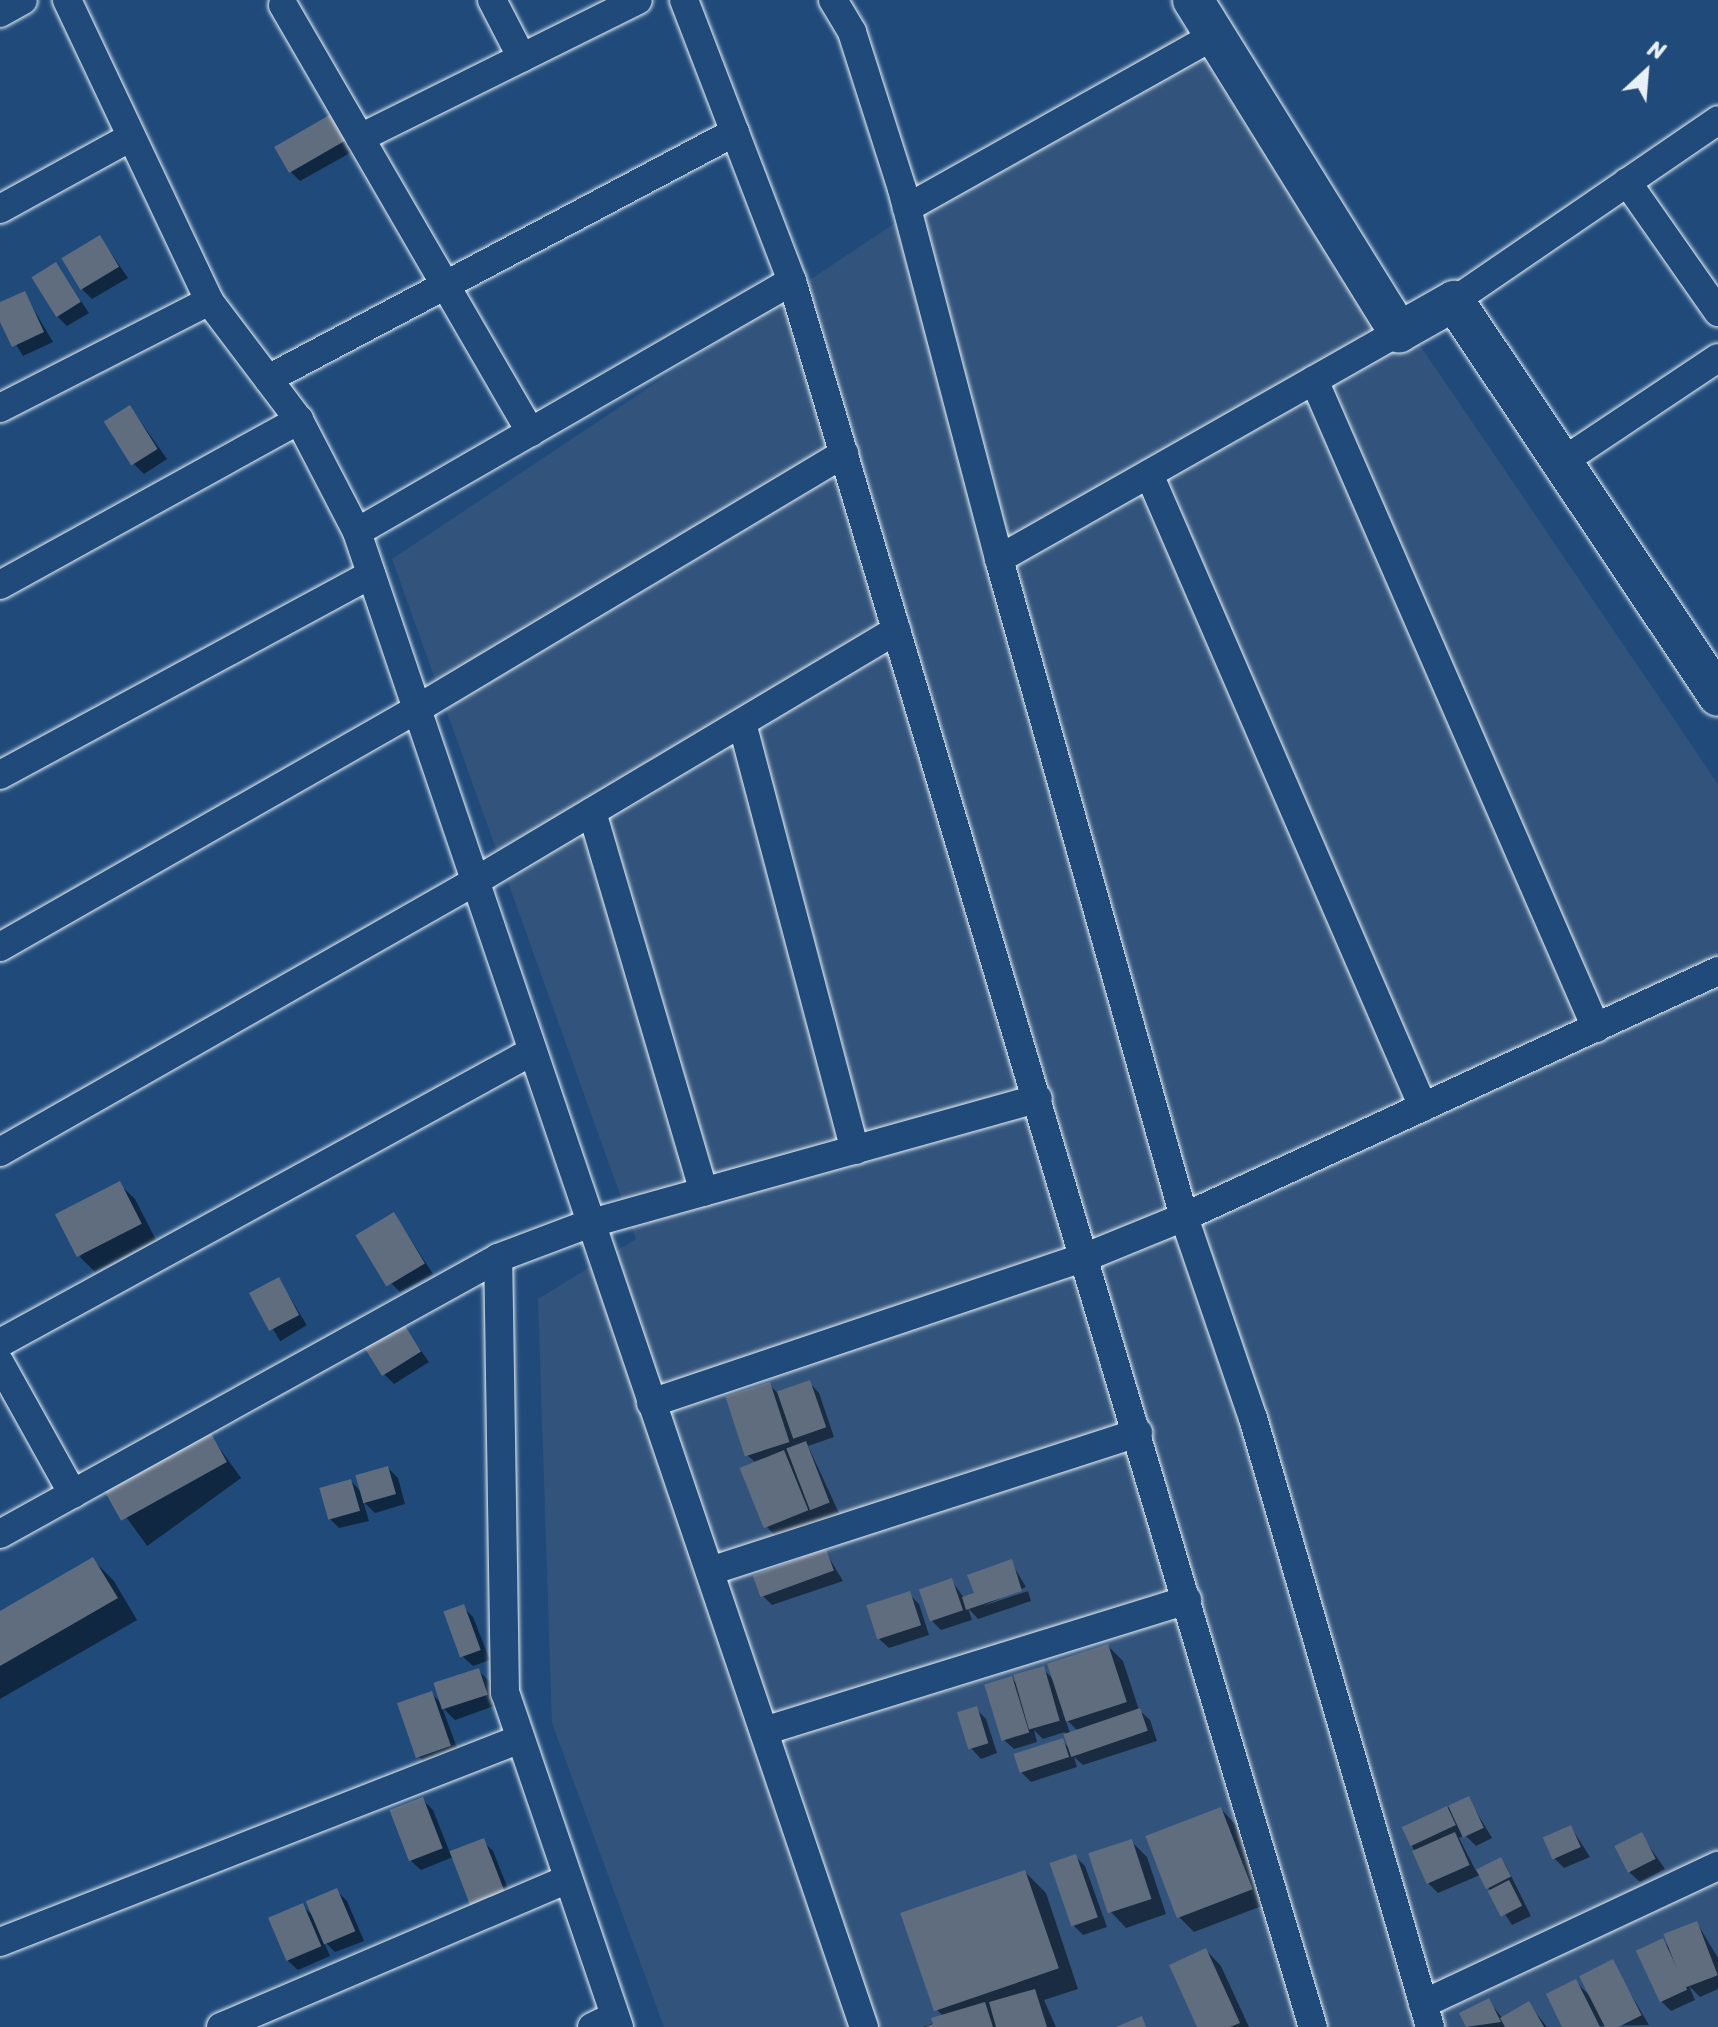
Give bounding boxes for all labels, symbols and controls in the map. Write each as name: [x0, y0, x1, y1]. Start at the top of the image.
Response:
text: N: [1641, 29, 1672, 71]
north arrow: [1606, 32, 1686, 112]

